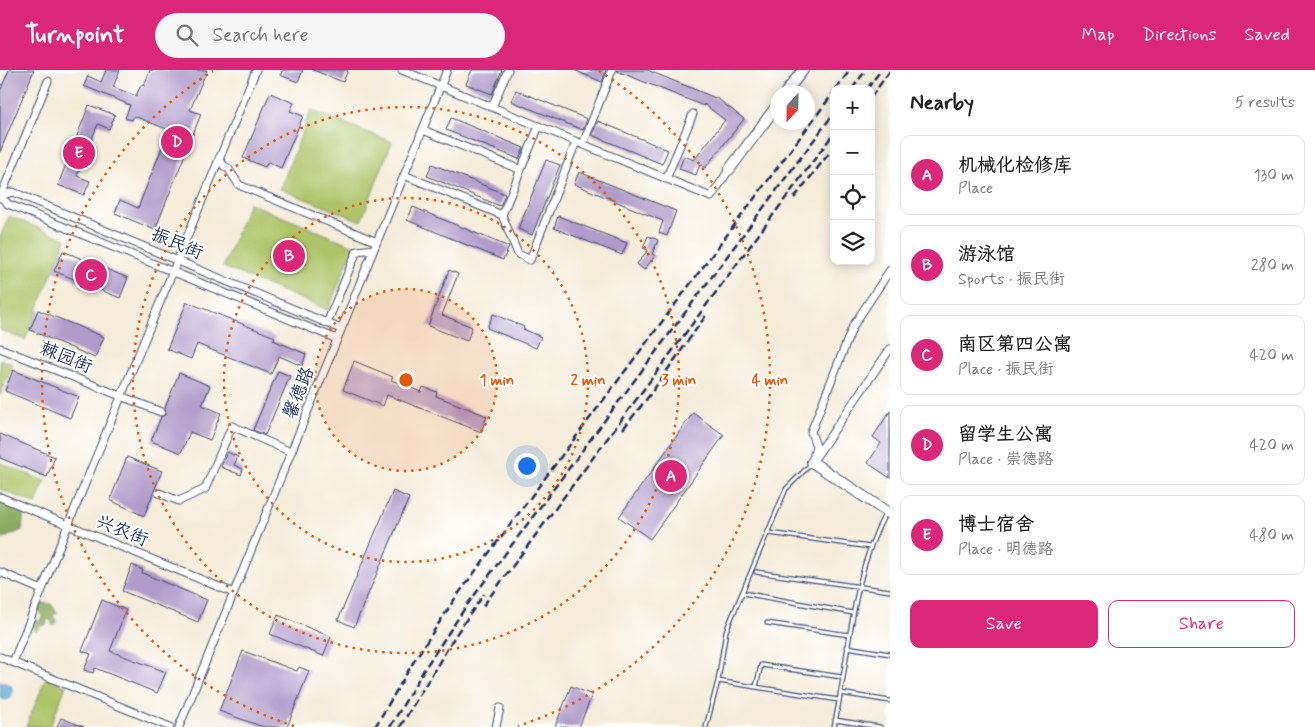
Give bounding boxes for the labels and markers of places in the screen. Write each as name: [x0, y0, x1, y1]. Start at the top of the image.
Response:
pin: D: [161, 123, 193, 161]
pin: E: [63, 134, 95, 172]
pin: B: [273, 237, 305, 275]
pin: C: [75, 256, 107, 294]
centre of rings: [397, 371, 415, 389]
pin: A: [655, 457, 687, 495]

